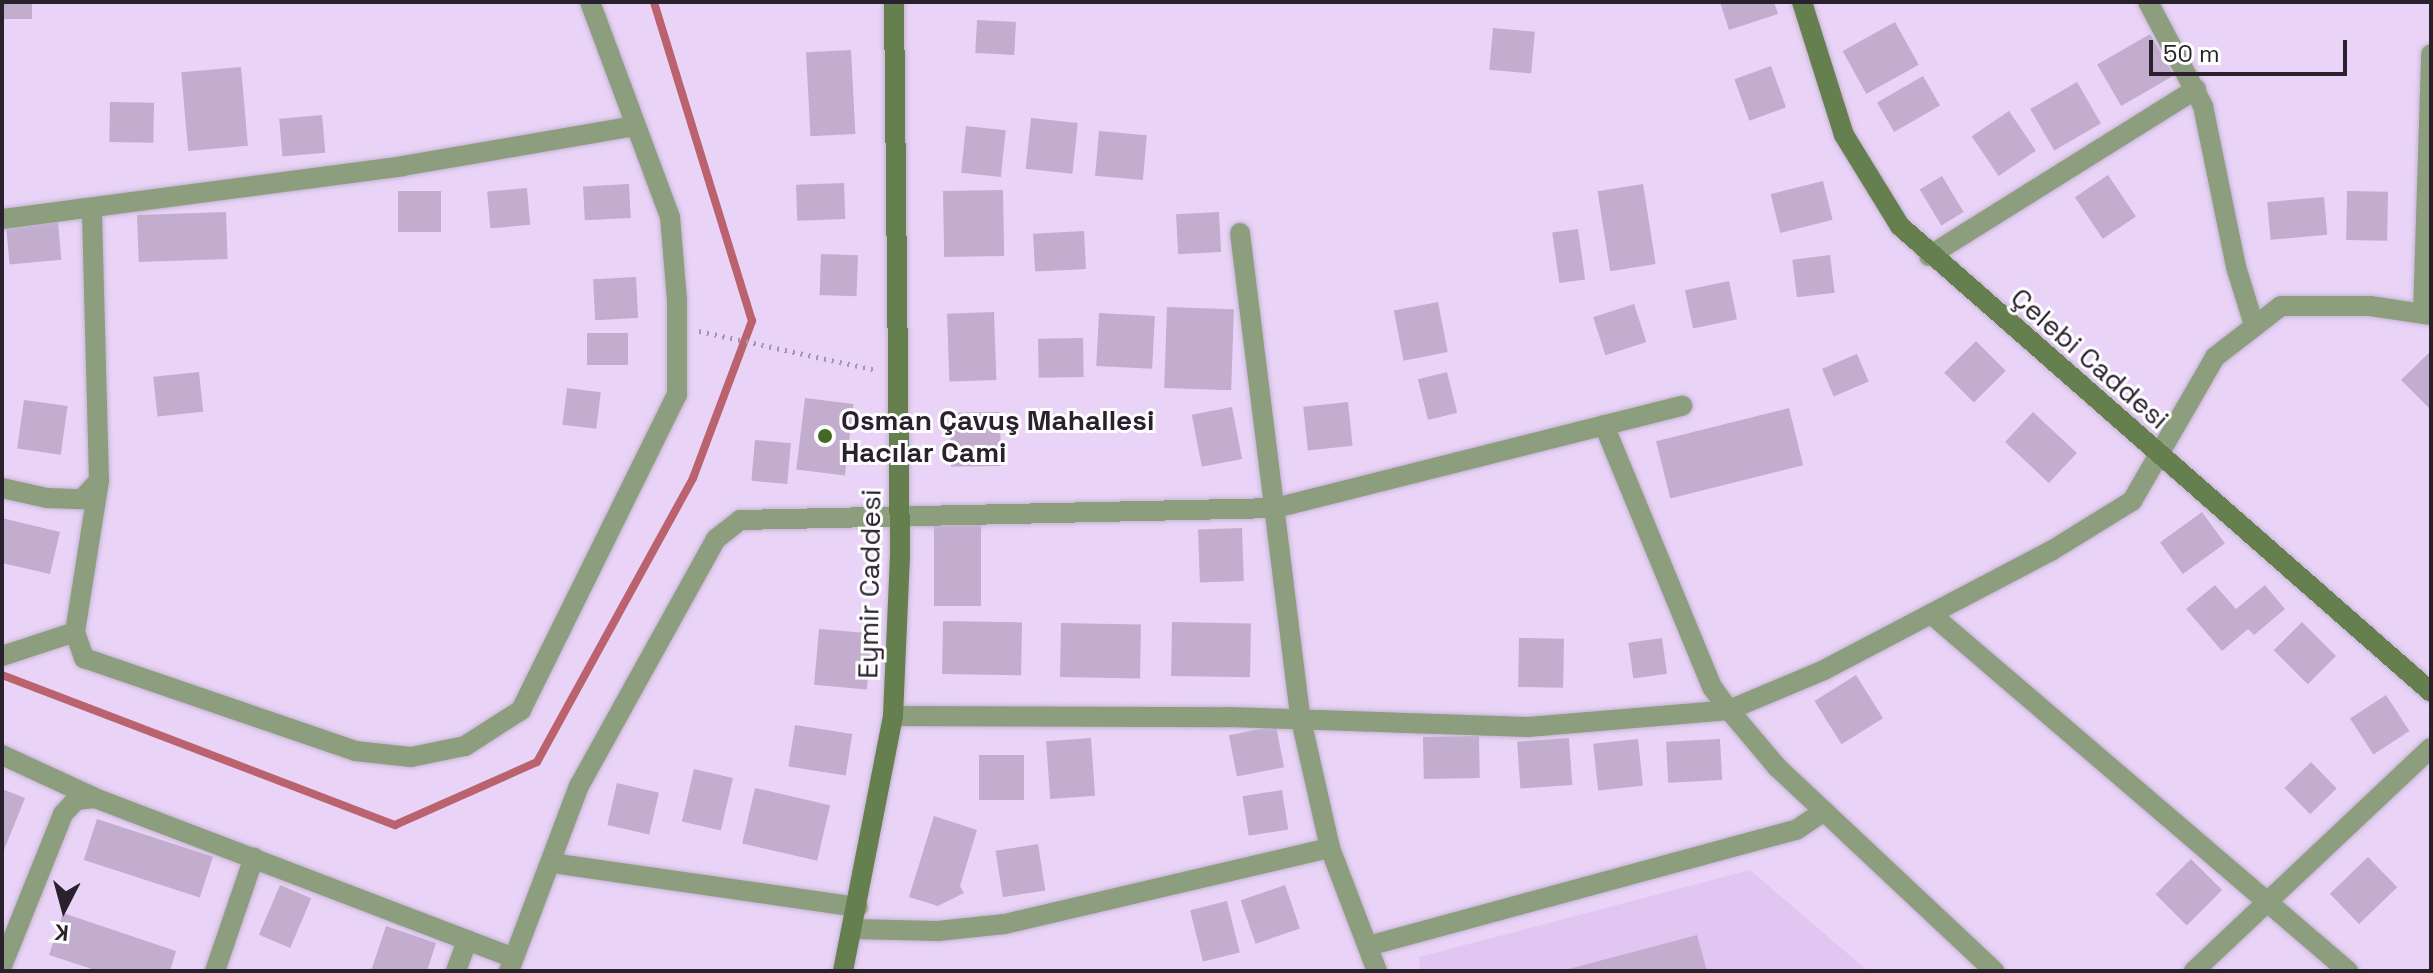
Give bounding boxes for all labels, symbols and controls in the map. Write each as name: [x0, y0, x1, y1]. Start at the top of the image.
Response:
scale bar: [2153, 24, 2351, 74]
text: 50 m: [2163, 38, 2220, 69]
street label: Çelebi Caddesi: [2004, 280, 2176, 436]
place label: Osman Çavuş Mahallesi Hacılar Cami: [841, 403, 1154, 469]
marker: Osman Çavuş Mahallesi Hacılar Cami: [816, 427, 834, 445]
street label: Eymir Caddesi: [851, 489, 887, 679]
north arrow: [24, 869, 104, 949]
text: K: [53, 918, 70, 948]

